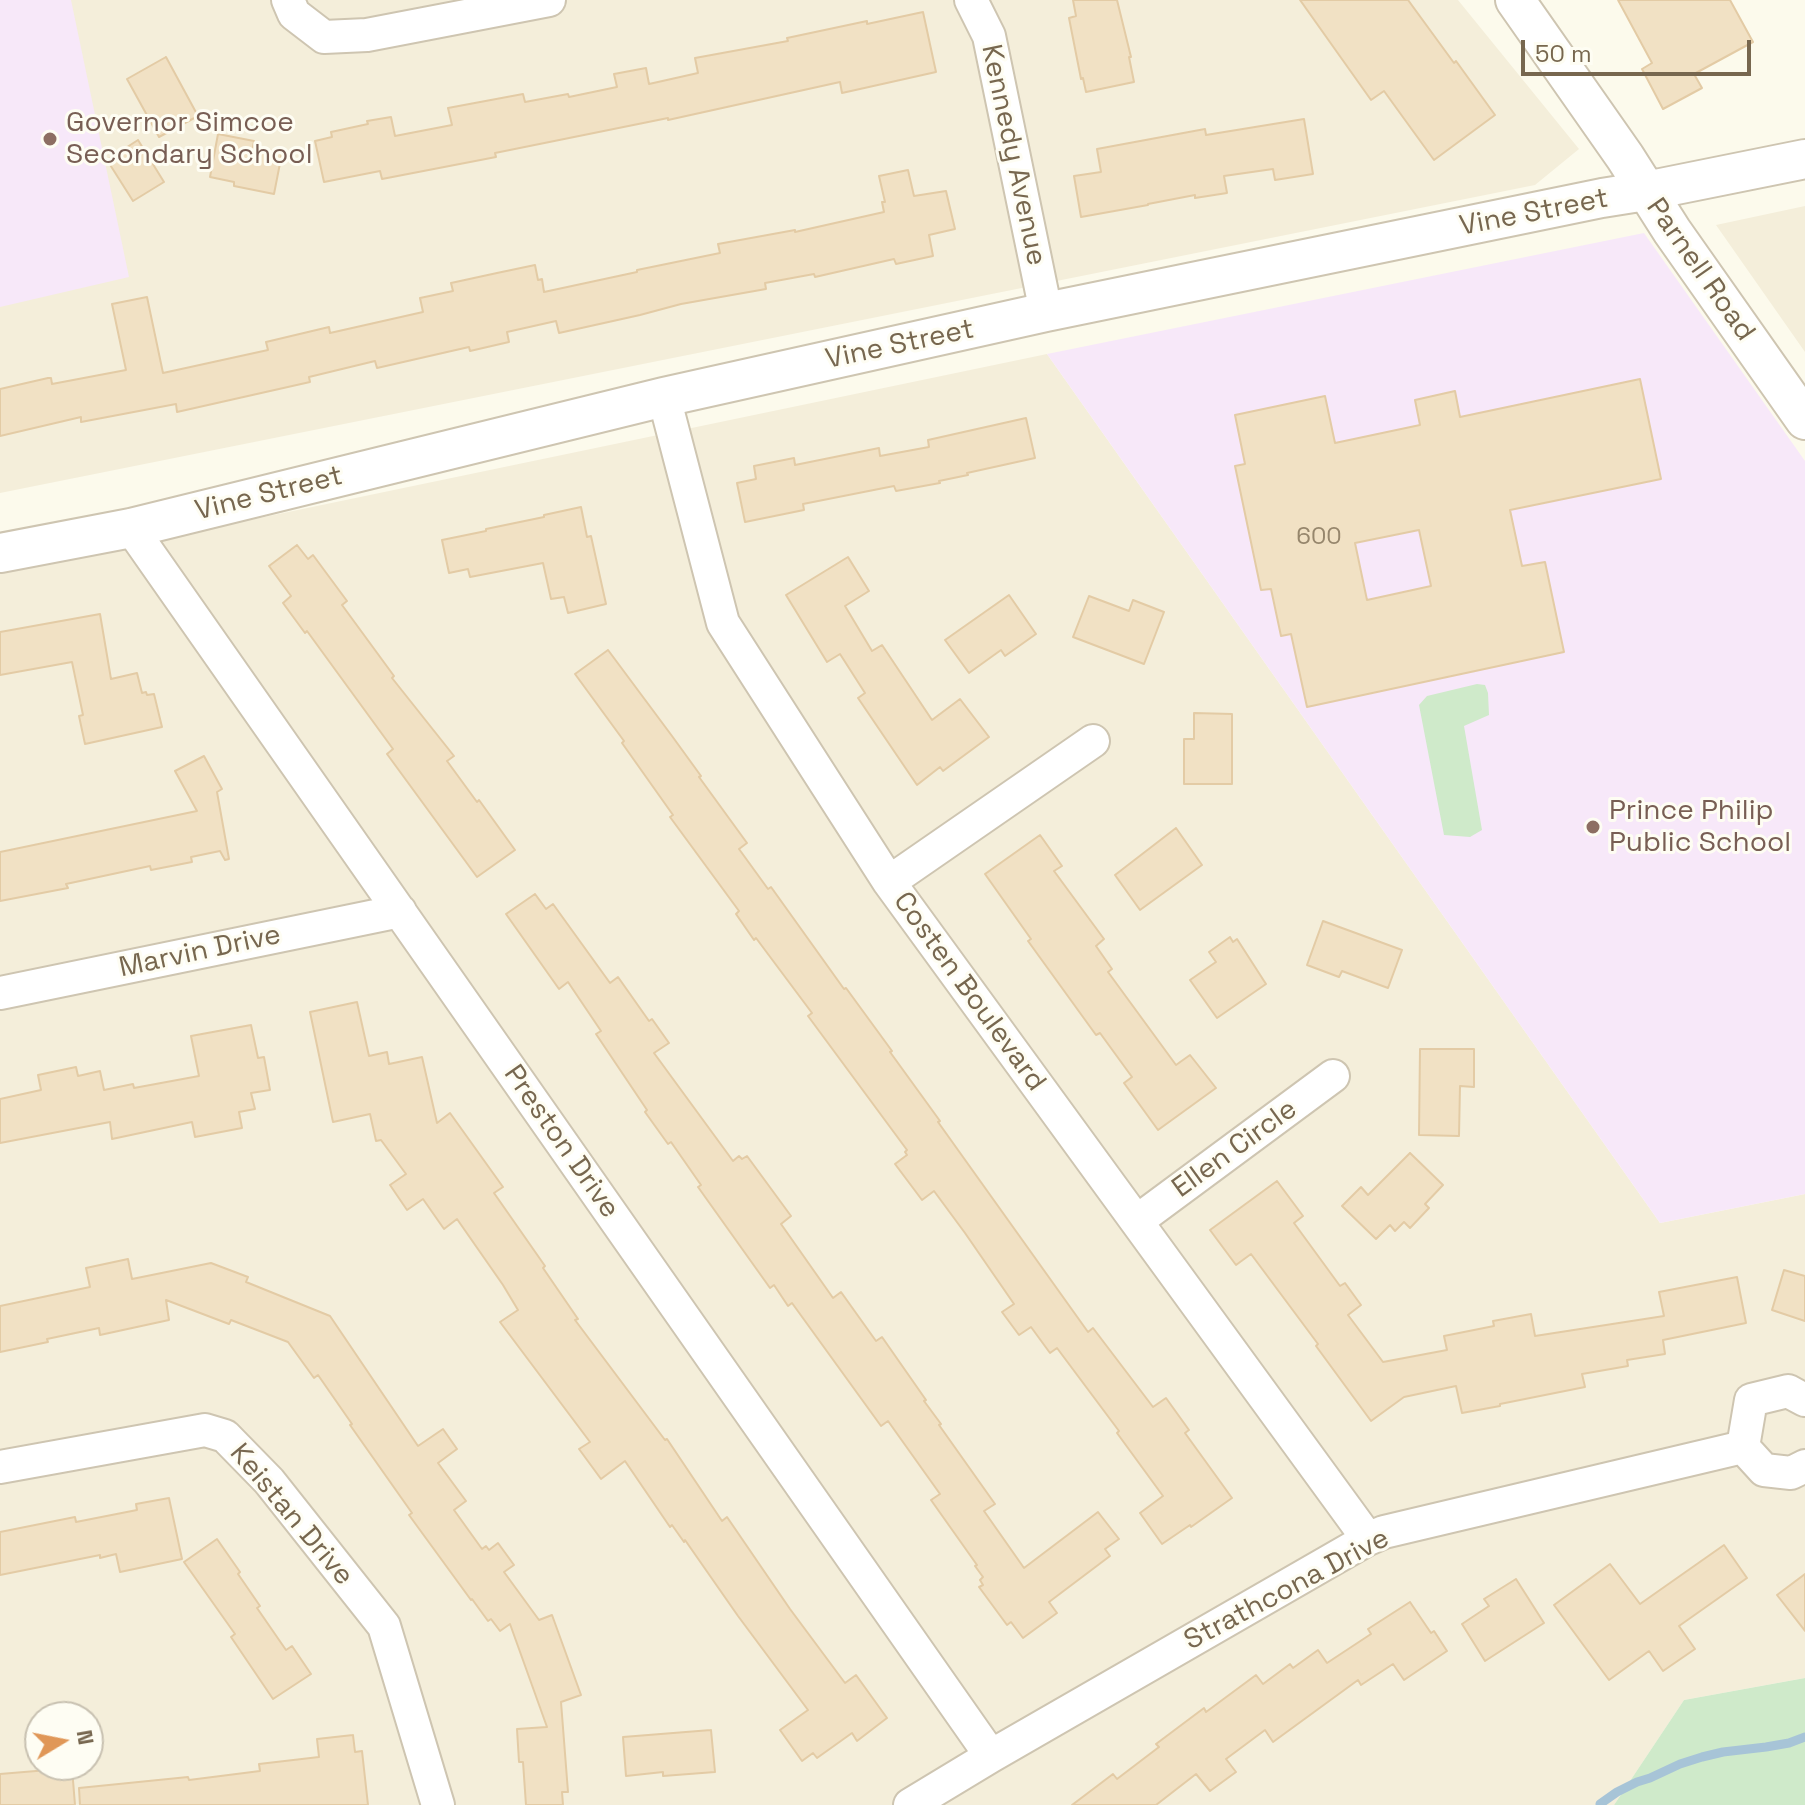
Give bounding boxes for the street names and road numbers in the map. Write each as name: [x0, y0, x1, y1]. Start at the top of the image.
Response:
street label: Kennedy Avenue: [973, 41, 1053, 269]
street label: Vine Street: [1457, 182, 1611, 244]
street label: Parnell Road: [1638, 192, 1762, 348]
street label: Vine Street: [823, 313, 977, 377]
street label: Vine Street: [192, 459, 346, 529]
street label: Costen Boulevard: [886, 886, 1052, 1098]
street label: Marvin Drive: [116, 918, 284, 986]
street label: Preston Drive: [496, 1059, 626, 1225]
street label: Ellen Circle: [1166, 1093, 1304, 1205]
street label: Keistan Drive: [222, 1437, 360, 1593]
street label: Strathcona Drive: [1179, 1522, 1395, 1658]

